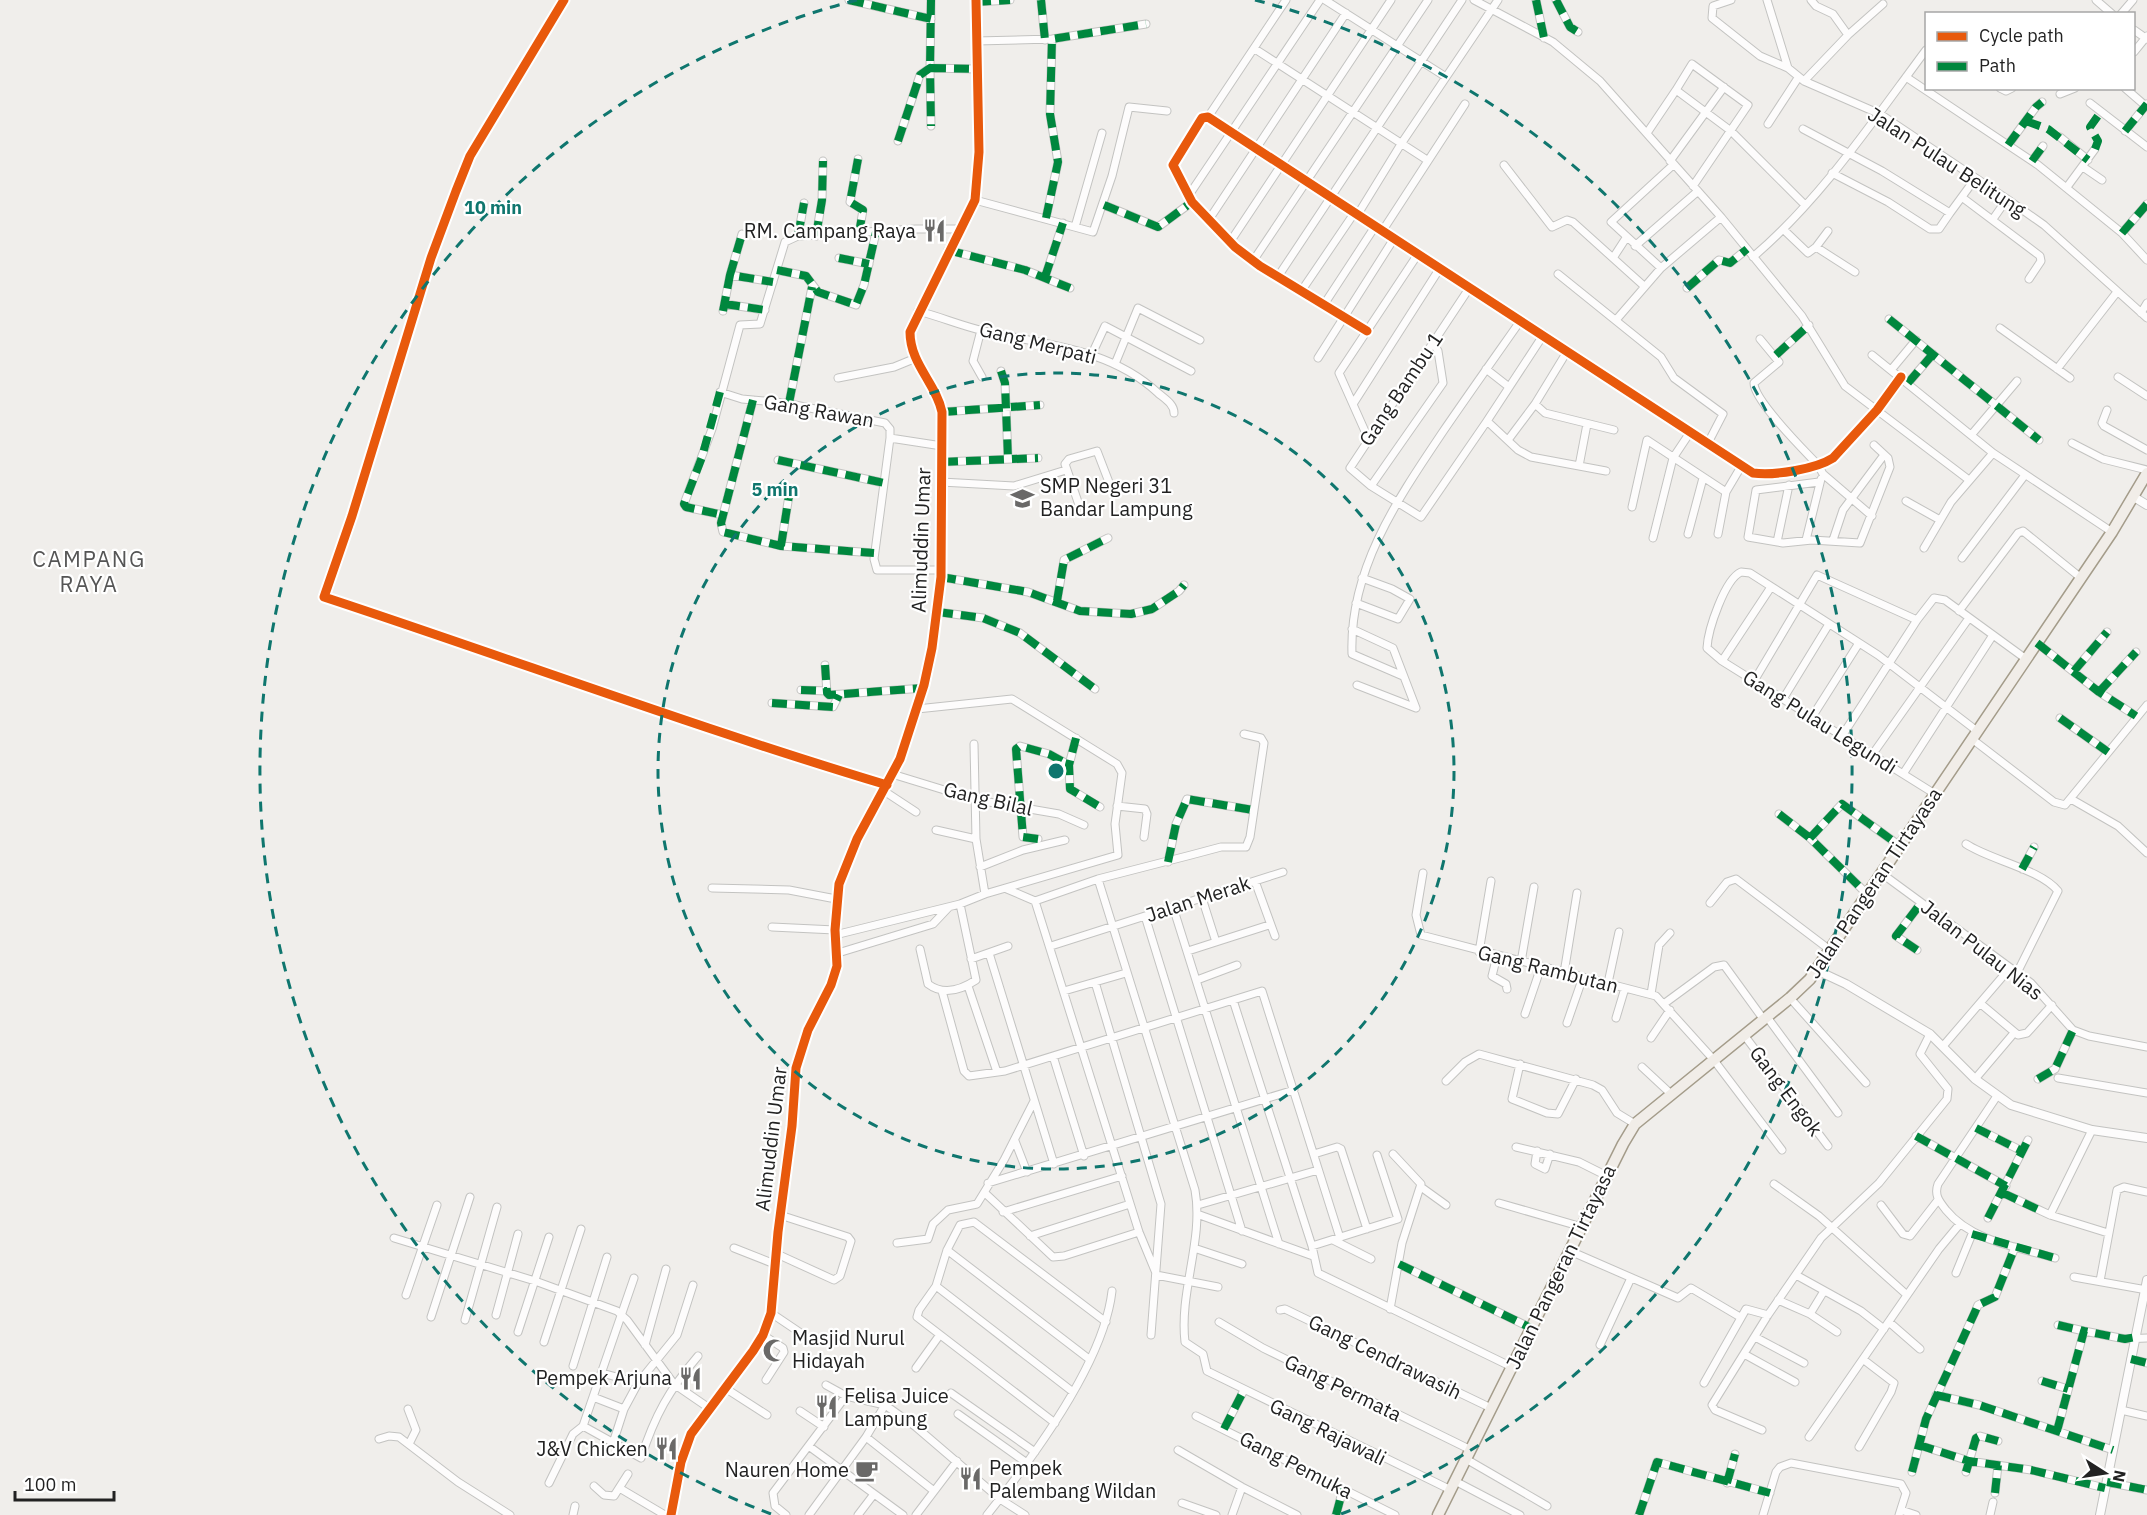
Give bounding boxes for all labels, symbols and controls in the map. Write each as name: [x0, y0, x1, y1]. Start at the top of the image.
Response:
legend: [1925, 12, 2135, 90]
text: Cycle path: [1979, 24, 2064, 47]
text: Path: [1979, 54, 2016, 77]
street label: Jalan Pulau Belitung: [1863, 100, 2032, 223]
text: 10 min: [464, 196, 522, 219]
place label: RM. Campang Raya: [744, 217, 916, 244]
restaurant icon: RM. Campang Raya: [921, 218, 947, 244]
street label: Gang Merpati: [977, 315, 1100, 370]
street label: Gang Bambu 1: [1352, 326, 1449, 451]
street label: Gang Rawan: [762, 388, 876, 433]
street label: Alimuddin Umar: [904, 467, 937, 613]
place label: SMP Negeri 31 Bandar Lampung: [1040, 472, 1193, 522]
text: 5 min: [751, 478, 799, 501]
school or university icon: SMP Negeri 31 Bandar Lampung: [1009, 485, 1035, 511]
district label: CAMPANG RAYA: [32, 544, 146, 598]
street label: Gang Pulau Legundi: [1738, 663, 1903, 780]
centre of rings: [1046, 761, 1066, 781]
street label: Gang Bilal: [941, 775, 1035, 822]
street label: Jalan Pangeran Tirtayasa: [1800, 782, 1948, 983]
street label: Jalan Merak: [1142, 869, 1254, 928]
street label: Jalan Pulau Nias: [1916, 893, 2049, 1006]
street label: Gang Rambutan: [1475, 938, 1621, 999]
street label: Gang Engok: [1744, 1040, 1829, 1142]
street label: Alimuddin Umar: [748, 1065, 793, 1213]
street label: Jalan Pangeran Tirtayasa: [1499, 1160, 1622, 1374]
street label: Gang Cendrawasih: [1304, 1308, 1466, 1405]
place label: Masjid Nurul Hidayah: [792, 1324, 905, 1374]
mosque icon: Masjid Nurul Hidayah: [761, 1337, 787, 1363]
street label: Gang Permata: [1280, 1348, 1407, 1428]
place label: Pempek Arjuna: [535, 1364, 672, 1391]
restaurant icon: Pempek Arjuna: [677, 1365, 703, 1391]
place label: Felisa Juice Lampung: [844, 1382, 949, 1432]
street label: Gang Rajawali: [1265, 1392, 1391, 1471]
restaurant icon: Felisa Juice Lampung: [813, 1394, 839, 1420]
street label: Gang Pemuka: [1235, 1424, 1358, 1505]
place label: J&V Chicken: [536, 1435, 648, 1462]
restaurant icon: J&V Chicken: [653, 1436, 679, 1462]
north arrow: [2075, 1443, 2135, 1503]
place label: Pempek Palembang Wildan: [989, 1454, 1156, 1504]
place label: Nauren Home: [725, 1456, 849, 1483]
cafe icon: Nauren Home: [854, 1457, 880, 1483]
scale bar: [15, 1464, 114, 1502]
restaurant icon: Pempek Palembang Wildan: [958, 1466, 984, 1492]
text: N: [2109, 1468, 2131, 1484]
text: 100 m: [24, 1473, 76, 1496]

